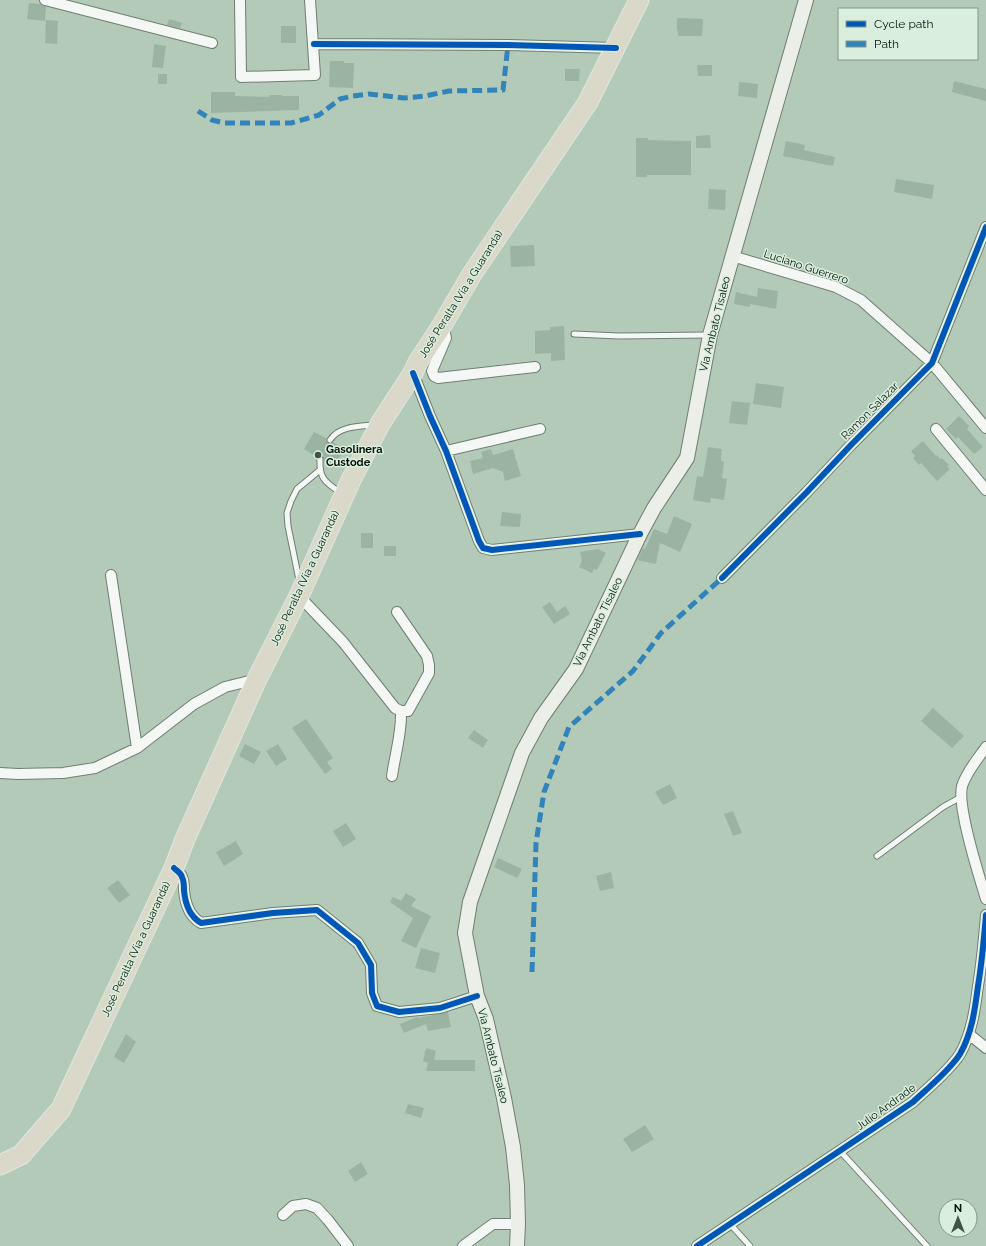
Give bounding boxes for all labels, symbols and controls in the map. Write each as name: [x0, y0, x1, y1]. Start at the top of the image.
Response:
legend: [838, 8, 978, 60]
text: Cycle path: [874, 17, 933, 31]
text: Path: [874, 37, 899, 51]
street label: José Peralta (Vía a Guaranda): [416, 228, 506, 360]
street label: Luciano Guerrero: [762, 247, 850, 287]
street label: Via Ambato Tisaleo: [697, 275, 733, 373]
street label: Ramon Salazar: [839, 379, 902, 442]
place label: Gasolinera Custode: [326, 443, 382, 469]
marker: Gasolinera Custode: [313, 450, 323, 460]
street label: José Peralta (Vía a Guaranda): [268, 508, 342, 648]
street label: Via Ambato Tisaleo: [571, 575, 625, 669]
street label: José Peralta (Vía a Guaranda): [99, 879, 173, 1019]
street label: Via Ambato Tisaleo: [475, 1007, 511, 1105]
street label: Julio Andrade: [854, 1081, 919, 1133]
north arrow: [938, 1198, 978, 1238]
text: N: [954, 1202, 962, 1215]

